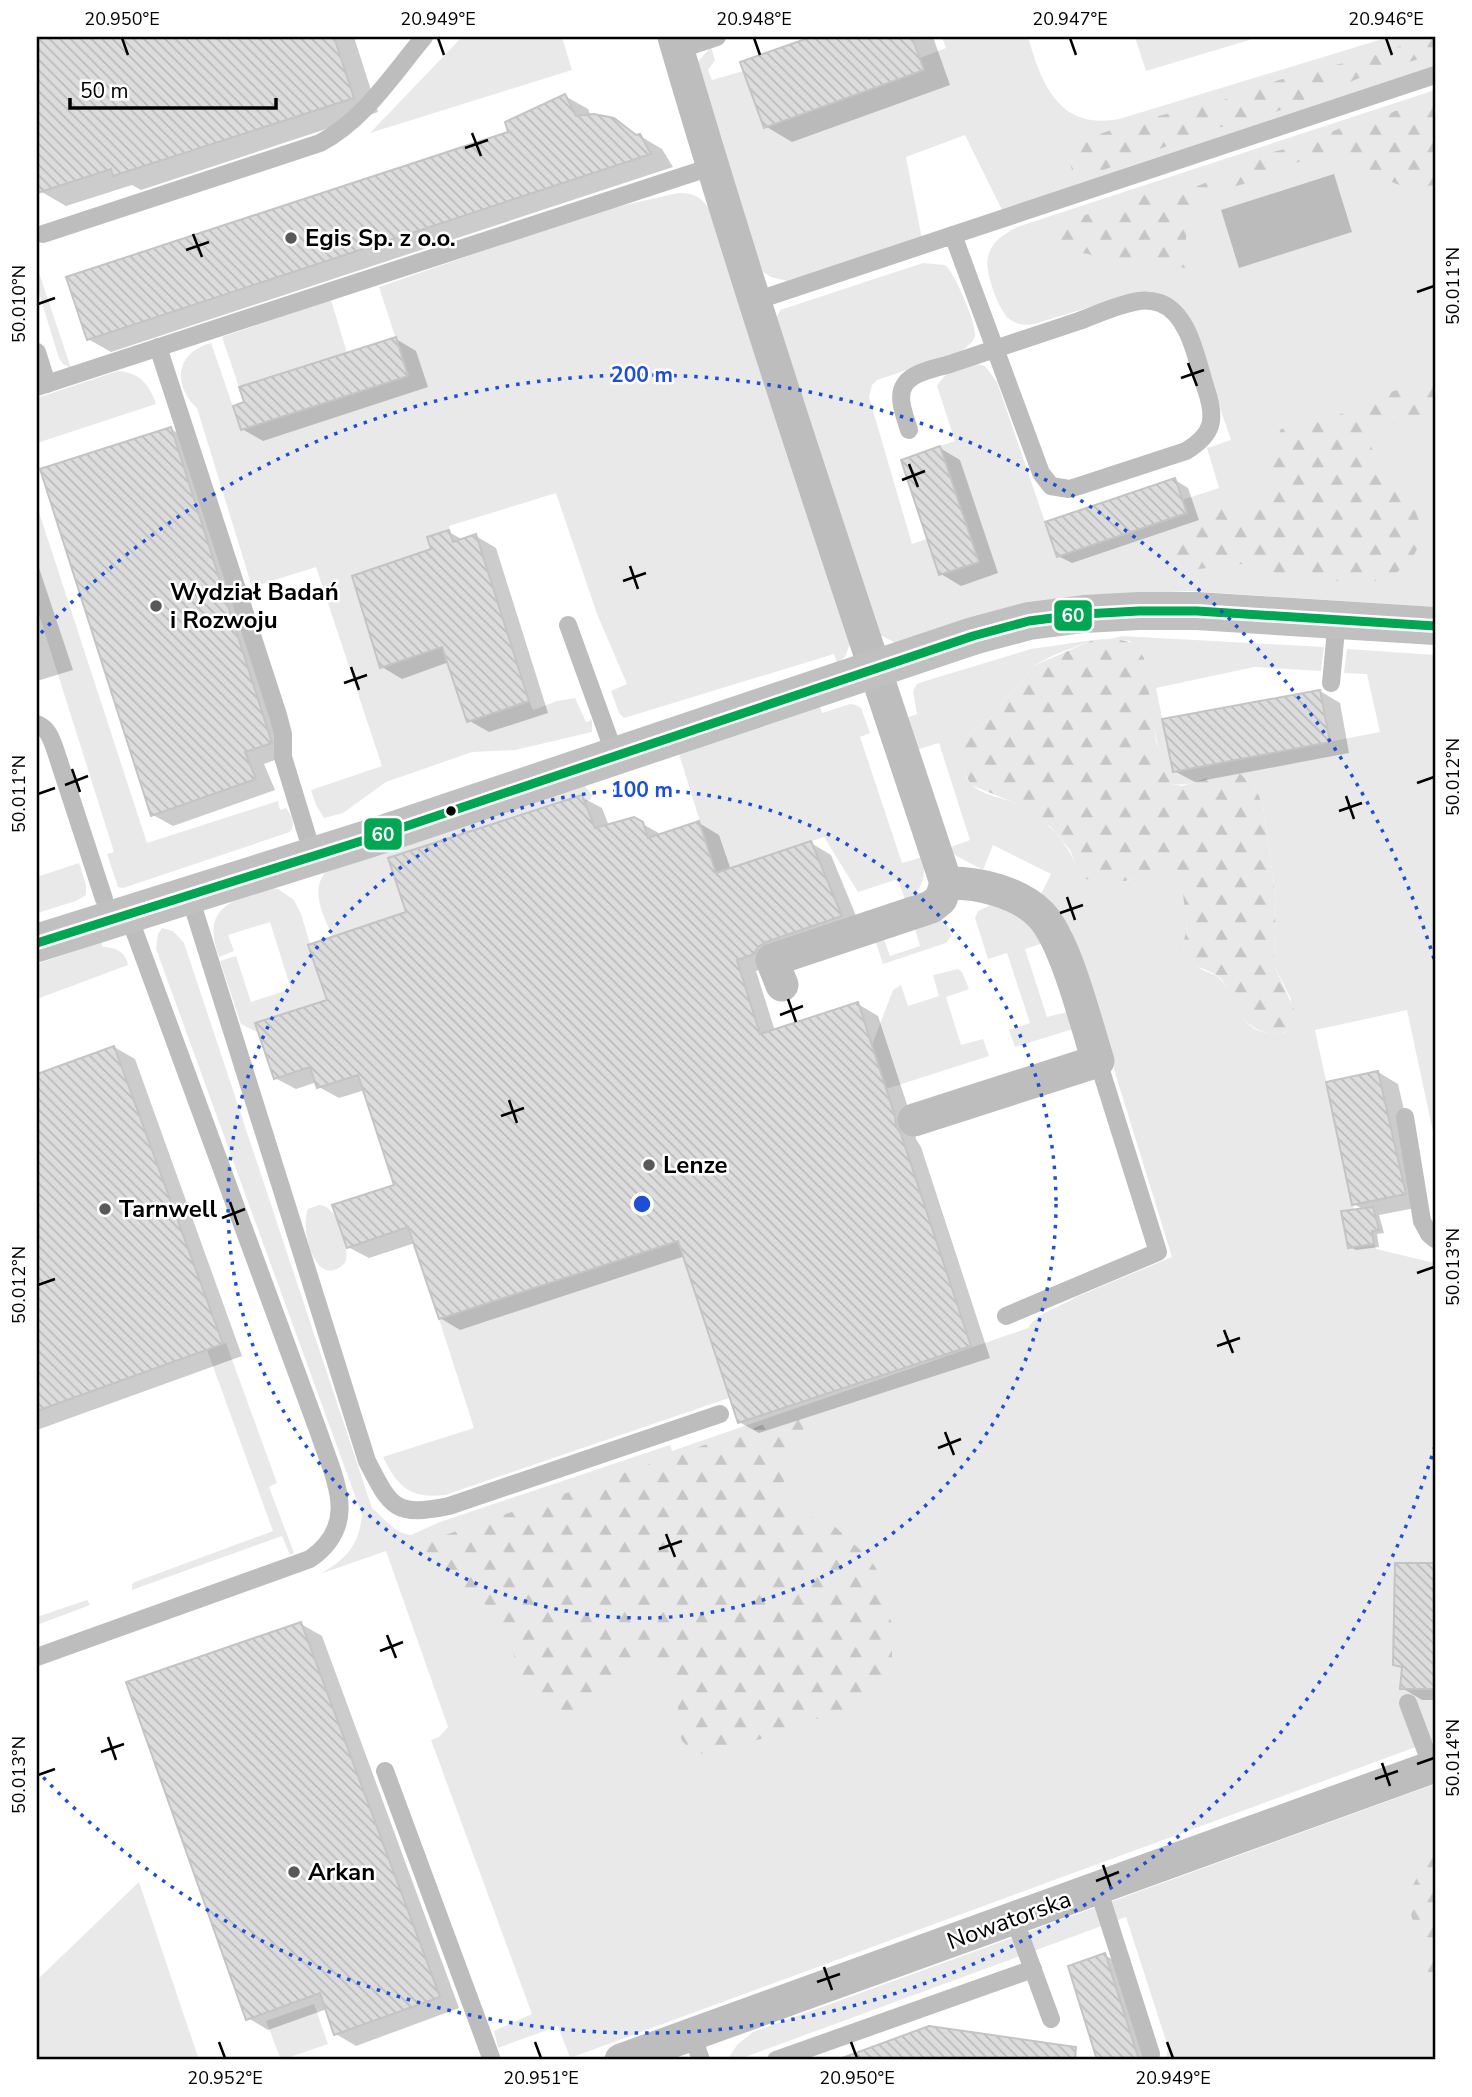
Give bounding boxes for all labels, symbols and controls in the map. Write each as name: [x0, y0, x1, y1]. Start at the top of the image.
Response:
text: 20.950°E: [84, 7, 160, 31]
text: 20.949°E: [400, 7, 476, 31]
text: 20.948°E: [716, 7, 792, 31]
text: 20.947°E: [1032, 7, 1108, 31]
text: 20.946°E: [1348, 7, 1424, 31]
scale bar: [70, 66, 276, 110]
text: 50 m: [80, 77, 129, 105]
place label: Egis Sp. z o.o.: [305, 222, 456, 254]
marker: Egis Sp. z o.o.: [283, 230, 299, 246]
text: 50.011°N: [1441, 247, 1465, 325]
text: 50.010°N: [7, 265, 31, 343]
text: 200 m: [611, 361, 673, 389]
place label: Wydział Badań i Rozwoju: [170, 576, 339, 636]
marker: Wydział Badań i Rozwoju: [148, 598, 164, 614]
line badge: 60: [1053, 599, 1093, 632]
text: 60: [1062, 603, 1084, 629]
text: 50.012°N: [1441, 738, 1465, 816]
text: 50.011°N: [7, 755, 31, 833]
text: 100 m: [611, 776, 673, 804]
unlabelled marker: [444, 804, 458, 818]
line badge: 60: [363, 817, 403, 851]
text: 60: [372, 822, 394, 848]
place label: Lenze: [663, 1149, 728, 1181]
marker: Lenze: [641, 1157, 657, 1173]
centre of rings: [630, 1192, 654, 1216]
place label: Tarnwell: [119, 1193, 217, 1225]
marker: Tarnwell: [97, 1201, 113, 1217]
text: 50.013°N: [1441, 1228, 1465, 1306]
text: 50.012°N: [7, 1246, 31, 1324]
text: 50.014°N: [1441, 1719, 1465, 1797]
text: 50.013°N: [7, 1736, 31, 1814]
place label: Arkan: [308, 1856, 375, 1888]
marker: Arkan: [286, 1864, 302, 1880]
street label: Nowatorska: [943, 1883, 1075, 1957]
text: 20.952°E: [187, 2066, 263, 2090]
text: 20.951°E: [503, 2066, 579, 2090]
text: 20.950°E: [819, 2066, 895, 2090]
text: 20.949°E: [1135, 2066, 1211, 2090]

